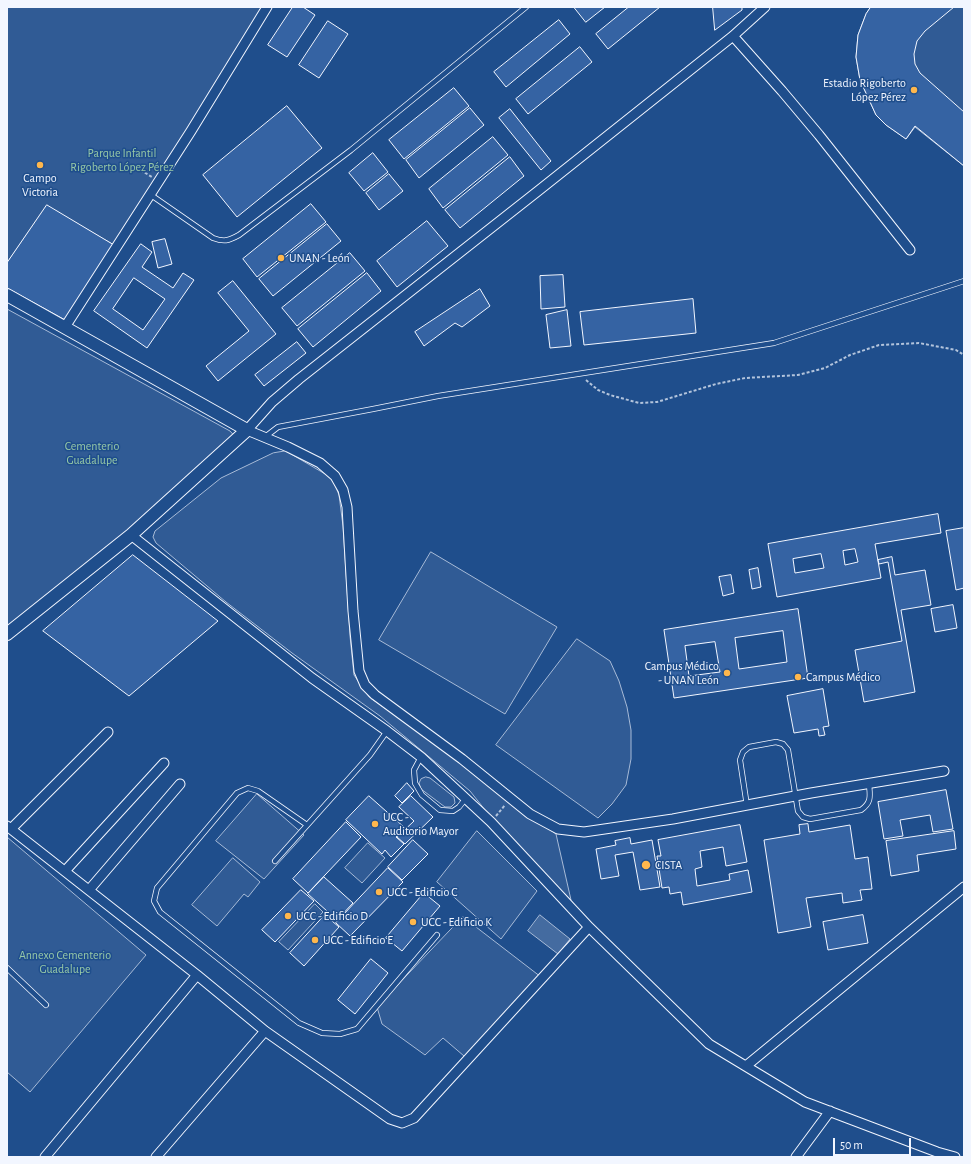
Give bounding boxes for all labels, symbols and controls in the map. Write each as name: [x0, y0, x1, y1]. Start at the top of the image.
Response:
place label: Estadio Rigoberto López Pérez: [823, 76, 906, 104]
marker: Estadio Rigoberto López Pérez: [909, 85, 919, 95]
park label: Parque Infantil Rigoberto López Pérez: [70, 146, 174, 174]
marker: Campo Victoria: [35, 160, 45, 170]
place label: Campo Victoria: [22, 171, 58, 199]
place label: UNAN - León: [289, 251, 350, 265]
marker: UNAN - León: [276, 253, 286, 263]
park label: Cementerio Guadalupe: [65, 439, 119, 467]
place label: Campus Médico - UNAN León: [645, 659, 719, 687]
marker: Campus Médico - UNAN León: [722, 668, 732, 678]
place label: Campus Médico: [806, 670, 880, 684]
marker: Campus Médico: [793, 672, 803, 682]
place label: UCC - Auditorio Mayor: [383, 810, 458, 838]
marker: UCC - Auditorio Mayor: [370, 819, 380, 829]
place label: CISTA: [655, 858, 682, 872]
marker: CISTA: [640, 859, 652, 871]
place label: UCC - Edificio C: [387, 885, 458, 899]
marker: UCC - Edificio C: [374, 887, 384, 897]
place label: UCC - Edificio D: [296, 909, 368, 923]
marker: UCC - Edificio D: [283, 911, 293, 921]
place label: UCC - Edificio K: [421, 915, 492, 929]
marker: UCC - Edificio K: [408, 917, 418, 927]
place label: UCC - Edificio E: [323, 933, 393, 947]
marker: UCC - Edificio E: [310, 935, 320, 945]
park label: Annexo Cementerio Guadalupe: [19, 948, 111, 976]
scale bar: [835, 1130, 913, 1156]
text: 50 m: [840, 1139, 863, 1151]

